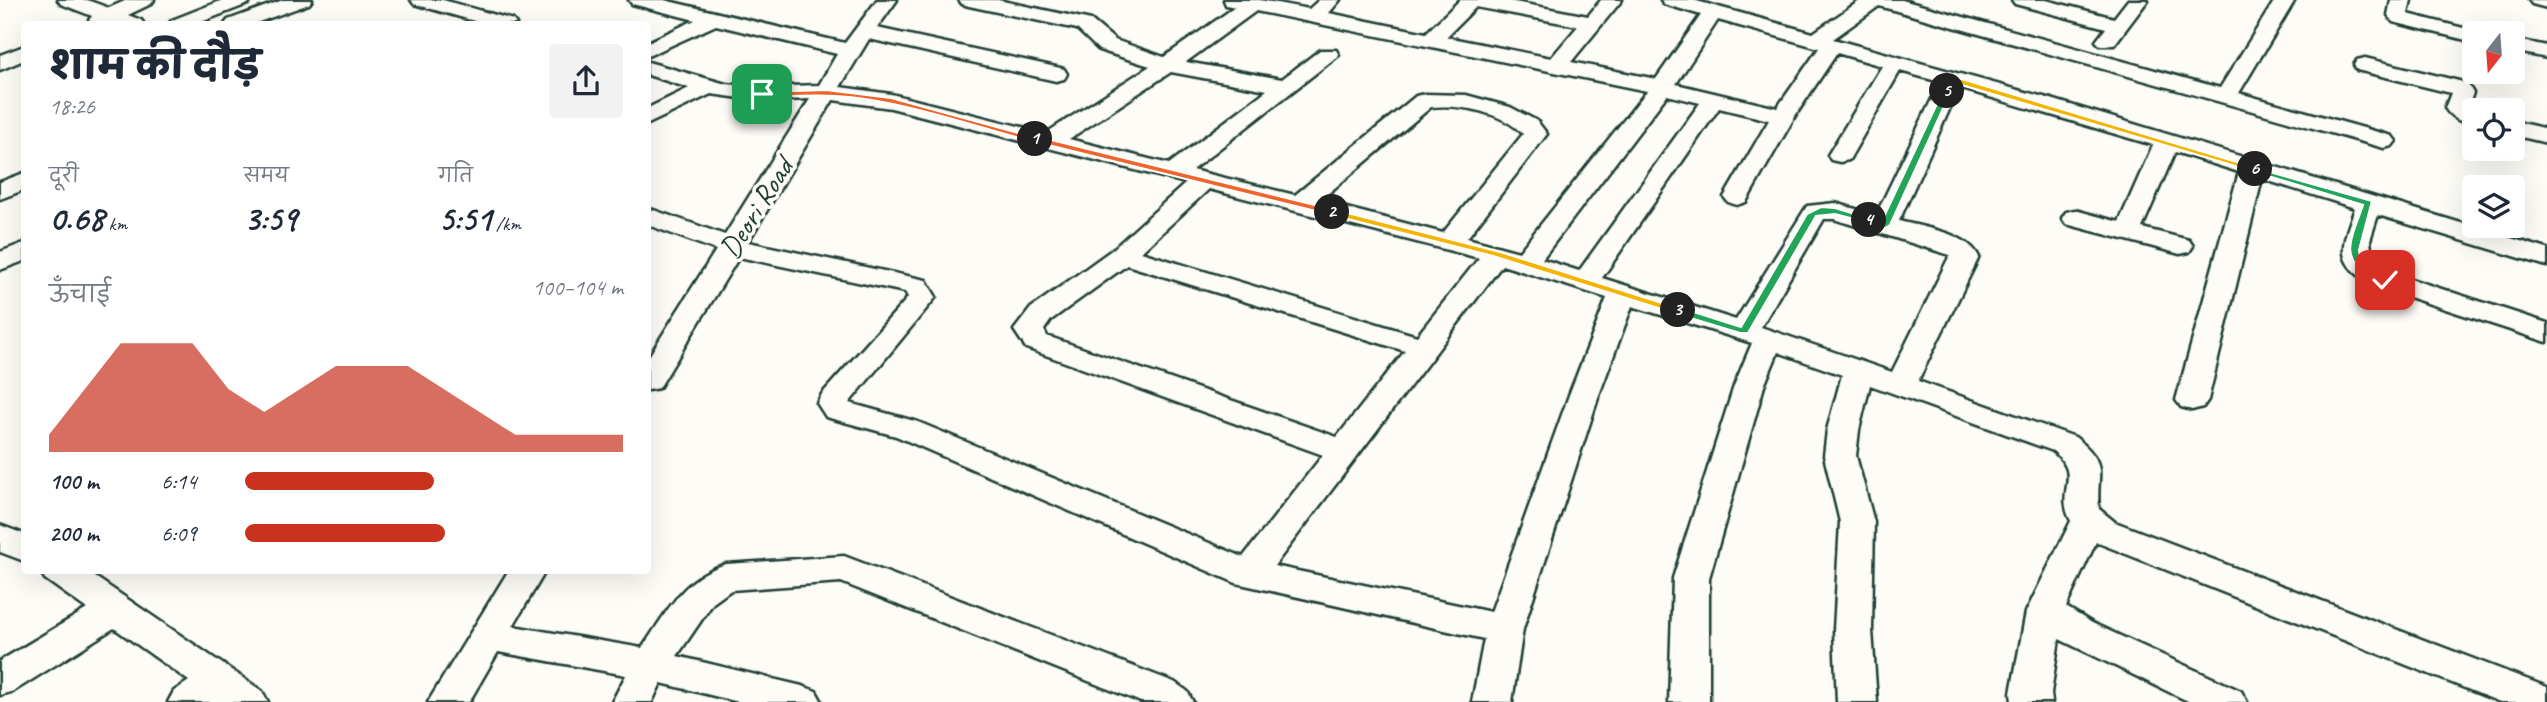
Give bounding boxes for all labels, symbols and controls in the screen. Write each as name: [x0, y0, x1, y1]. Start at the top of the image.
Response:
north arrow: [2462, 21, 2525, 84]
map controls: [2462, 21, 2525, 238]
text: शाम की दौड़: [49, 42, 261, 89]
button: share: [549, 44, 623, 118]
pin: [732, 64, 792, 124]
pin: 5: [1930, 74, 1965, 108]
icon: arrive: [743, 75, 781, 113]
text: 5: [1942, 78, 1951, 102]
text: 18:26: [49, 92, 95, 121]
button: locate: [2462, 98, 2525, 161]
pin: 1: [1018, 122, 1052, 156]
text: 1: [1030, 126, 1039, 150]
street label: Deori Road: [710, 147, 804, 265]
pin: 6: [2238, 152, 2272, 186]
text: 6: [2250, 156, 2259, 180]
text: दूरी: [49, 164, 79, 188]
text: समय: [244, 164, 289, 188]
text: गति: [438, 164, 473, 188]
button: layers: [2462, 175, 2525, 238]
pin: 2: [1314, 194, 1350, 230]
text: 0.68: [49, 196, 104, 241]
text: 3:59: [244, 196, 297, 241]
text: 5:51: [438, 196, 491, 241]
text: 2: [1327, 199, 1336, 223]
pin: 4: [1852, 202, 1886, 238]
text: 4: [1864, 207, 1873, 231]
text: km: [104, 212, 127, 236]
text: /km: [491, 212, 521, 236]
pin: [2355, 250, 2415, 310]
icon: check: [2366, 261, 2404, 299]
text: 100–104 m: [532, 273, 623, 302]
text: ऊँचाई: [49, 280, 111, 309]
pin: 3: [1660, 292, 1696, 328]
text: 3: [1673, 297, 1682, 321]
text: 100 m: [49, 467, 99, 496]
text: 6:14: [161, 467, 197, 496]
text: 200 m: [49, 519, 99, 548]
text: 6:09: [161, 519, 197, 548]

